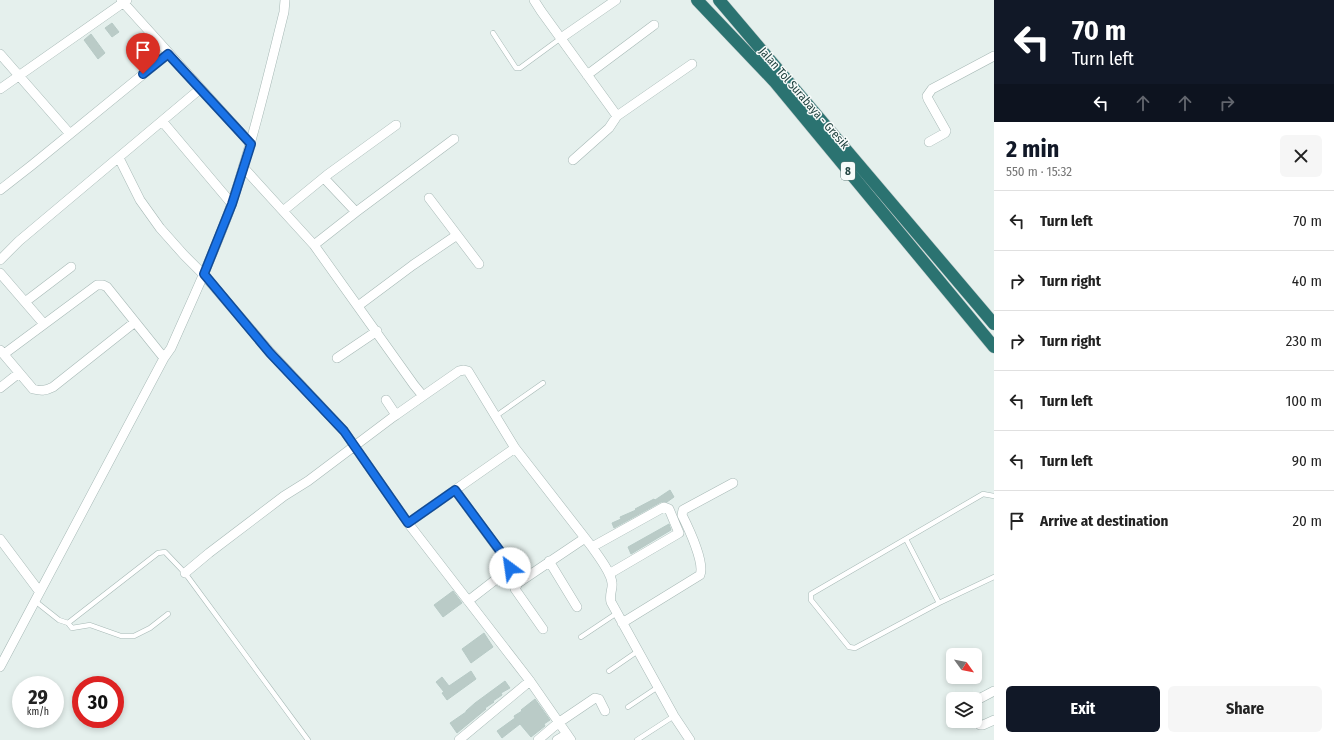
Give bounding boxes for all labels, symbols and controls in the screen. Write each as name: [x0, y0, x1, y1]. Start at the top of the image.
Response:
text: 70 m: [1072, 14, 1126, 47]
icon: left: [1006, 16, 1058, 68]
pin: [126, 33, 160, 74]
icon: arrive: [132, 39, 154, 61]
street label: Jalan Tol Surabaya - Gresik: [756, 44, 852, 152]
text: Turn left: [1072, 48, 1134, 70]
icon: left: [1090, 92, 1112, 114]
icon: ahead: [1132, 92, 1154, 114]
icon: ahead: [1174, 92, 1196, 114]
icon: right: [1216, 92, 1238, 114]
text: 2 min: [1006, 135, 1059, 163]
button: close: [1280, 135, 1322, 177]
road number: 8: [841, 162, 855, 180]
text: 550 m · 15:32: [1006, 164, 1072, 179]
icon: left: [1006, 210, 1028, 232]
text: Turn left: [1040, 212, 1093, 230]
text: 70 m: [1293, 212, 1322, 230]
icon: right: [1006, 270, 1028, 292]
text: Turn right: [1040, 272, 1101, 290]
text: 40 m: [1292, 272, 1322, 290]
icon: right: [1006, 330, 1028, 352]
text: Turn right: [1040, 332, 1101, 350]
text: 230 m: [1286, 332, 1322, 350]
icon: left: [1006, 390, 1028, 412]
text: Turn left: [1040, 392, 1093, 410]
text: 100 m: [1285, 392, 1322, 410]
icon: left: [1006, 450, 1028, 472]
text: Turn left: [1040, 452, 1093, 470]
text: 90 m: [1292, 452, 1322, 470]
icon: arrive: [1006, 510, 1028, 532]
text: Arrive at destination: [1040, 512, 1168, 530]
text: 20 m: [1293, 512, 1322, 530]
position arrow: [489, 547, 531, 589]
north arrow: [946, 648, 982, 684]
map controls: [946, 648, 982, 728]
speed limit sign: 30: [72, 676, 124, 728]
text: 29: [28, 685, 48, 709]
button: Exit: [1006, 686, 1160, 732]
button: Share: [1168, 686, 1322, 732]
button: layers: [946, 692, 982, 728]
text: km/h: [27, 706, 49, 718]

